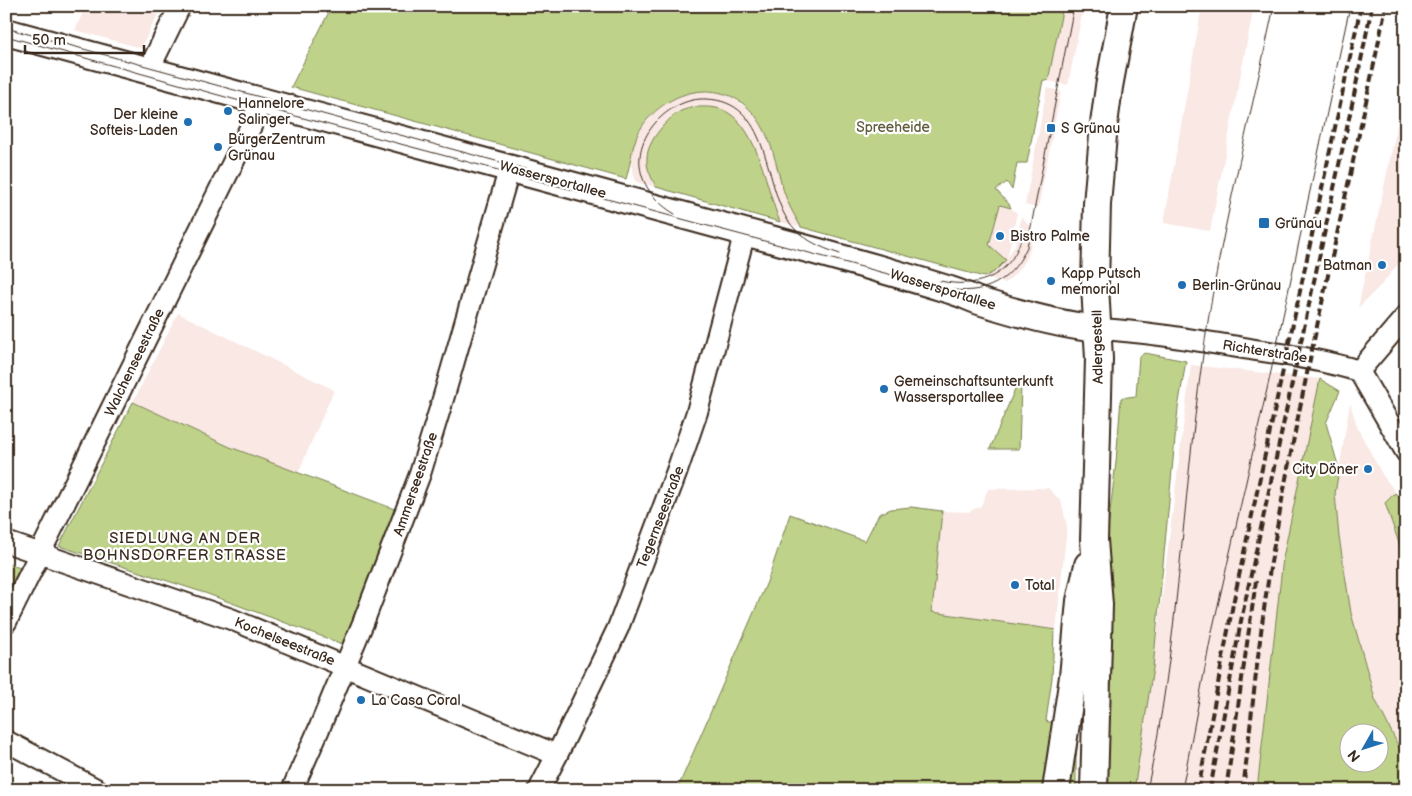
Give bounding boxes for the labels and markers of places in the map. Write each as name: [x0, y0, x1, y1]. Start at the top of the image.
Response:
place label: Hannelore Salinger: [238, 95, 304, 128]
marker: Hannelore Salinger: [222, 105, 234, 117]
place label: Der kleine Softeis-Laden: [90, 106, 178, 139]
marker: Der kleine Softeis-Laden: [182, 116, 194, 128]
place label: S Grünau: [1061, 120, 1120, 137]
marker: S Grünau: [1045, 122, 1057, 134]
place label: BürgerZentrum Grünau: [228, 131, 325, 164]
marker: BürgerZentrum Grünau: [212, 141, 224, 153]
place label: Grünau: [1275, 215, 1322, 232]
marker: Grünau: [1257, 216, 1271, 230]
place label: Bistro Palme: [1010, 228, 1090, 245]
marker: Bistro Palme: [994, 230, 1006, 242]
place label: Batman: [1323, 257, 1372, 274]
marker: Batman: [1376, 259, 1388, 271]
place label: Kapp Putsch memorial: [1061, 265, 1141, 298]
marker: Kapp Putsch memorial: [1045, 275, 1057, 287]
place label: Berlin-Grünau: [1192, 277, 1281, 294]
marker: Berlin-Grünau: [1176, 279, 1188, 291]
place label: Gemeinschaftsunterkunft Wassersportallee: [894, 373, 1054, 406]
marker: Gemeinschaftsunterkunft Wassersportallee: [878, 383, 890, 395]
place label: City Döner: [1292, 461, 1359, 478]
marker: City Döner: [1362, 463, 1374, 475]
place label: Total: [1025, 577, 1055, 594]
marker: Total: [1009, 579, 1021, 591]
place label: La Casa Coral: [371, 692, 461, 709]
marker: La Casa Coral: [355, 694, 367, 706]

